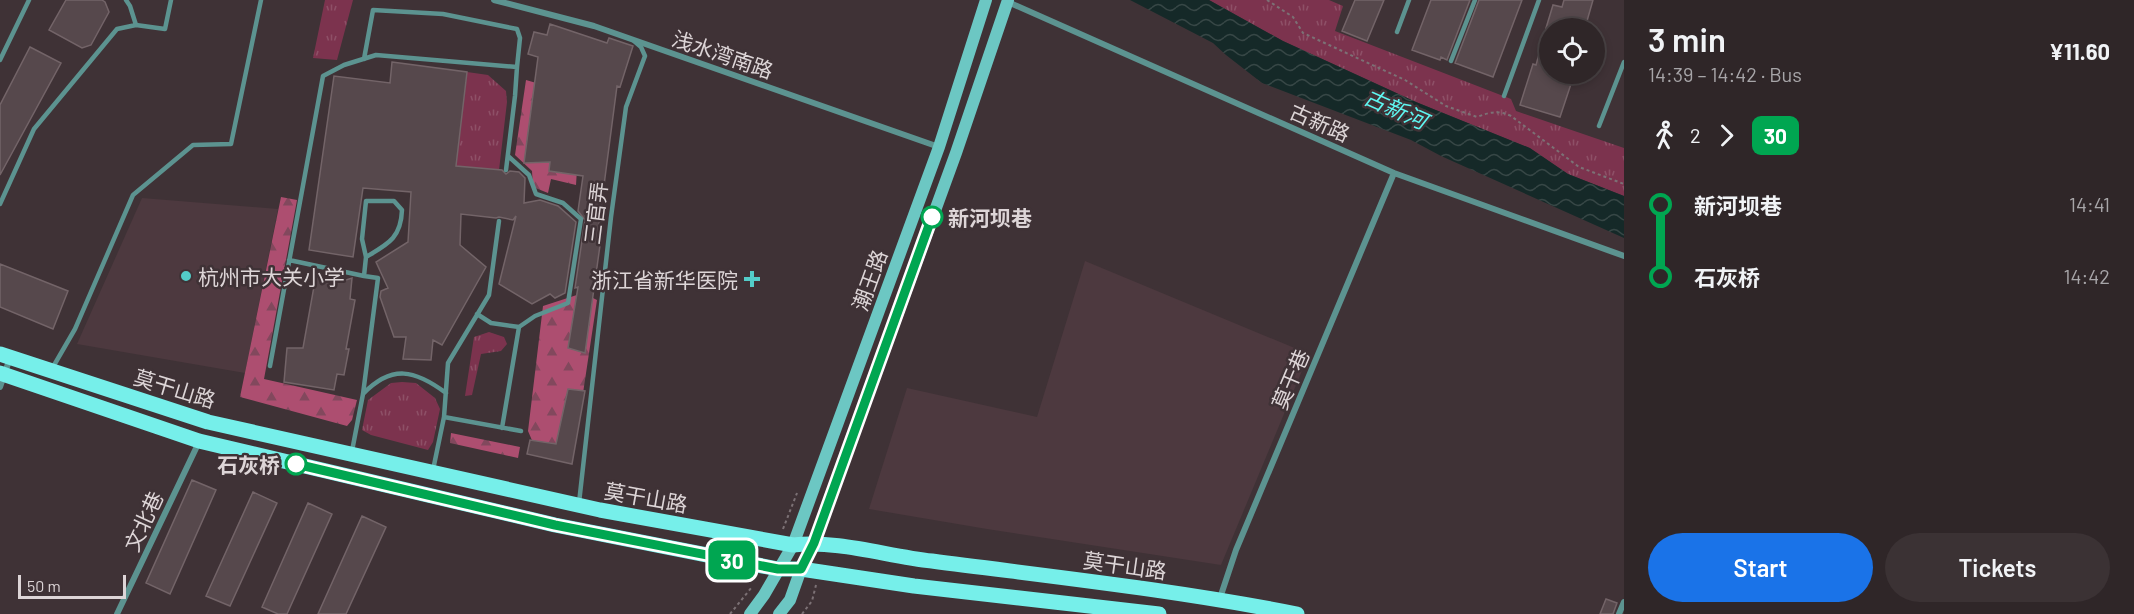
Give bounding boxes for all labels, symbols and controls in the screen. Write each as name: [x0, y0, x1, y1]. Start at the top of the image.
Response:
map controls: [1539, 18, 1605, 84]
button: locate: [1539, 18, 1605, 84]
text: 3 min: [1648, 19, 1726, 59]
street label: 浅水湾南路: [669, 25, 777, 83]
text: ¥11.60: [2049, 38, 2110, 64]
text: 14:39 – 14:42 · Bus: [1648, 62, 1802, 86]
water label: 古新河: [1361, 83, 1435, 135]
street label: 古新路: [1286, 98, 1354, 146]
icon: walk: [1648, 119, 1681, 152]
icon: forward: [1710, 119, 1743, 152]
text: 2: [1690, 123, 1701, 147]
text: 30: [1764, 123, 1787, 148]
street label: 三官弄: [579, 180, 611, 246]
text: 新河坝巷: [1694, 192, 1782, 218]
text: 14:41: [2069, 192, 2110, 216]
place label: 新河坝巷: [948, 205, 1032, 230]
marker: 新河坝巷: [921, 206, 943, 228]
street label: 潮王路: [846, 246, 892, 314]
place label: 杭州市大关小学: [198, 264, 345, 289]
text: 石灰桥: [1694, 264, 1760, 290]
text: 14:42: [2063, 264, 2110, 288]
place label: 浙江省新华医院: [591, 267, 738, 292]
marker: 杭州市大关小学: [179, 269, 193, 283]
marker: 浙江省新华医院: [743, 270, 761, 288]
street label: 莫干巷: [1266, 345, 1314, 413]
street label: 莫干山路: [131, 364, 219, 412]
place label: 石灰桥: [217, 452, 280, 477]
marker: 石灰桥: [285, 453, 307, 475]
street label: 莫干山路: [602, 477, 690, 517]
street label: 文北巷: [118, 487, 168, 555]
button: Start: [1648, 533, 1873, 602]
button: Tickets: [1885, 533, 2110, 602]
line badge: 30: [705, 540, 759, 580]
street label: 莫干山路: [1082, 547, 1168, 583]
text: 30: [720, 548, 744, 573]
scale bar: [18, 572, 126, 600]
text: 50 m: [27, 576, 61, 595]

